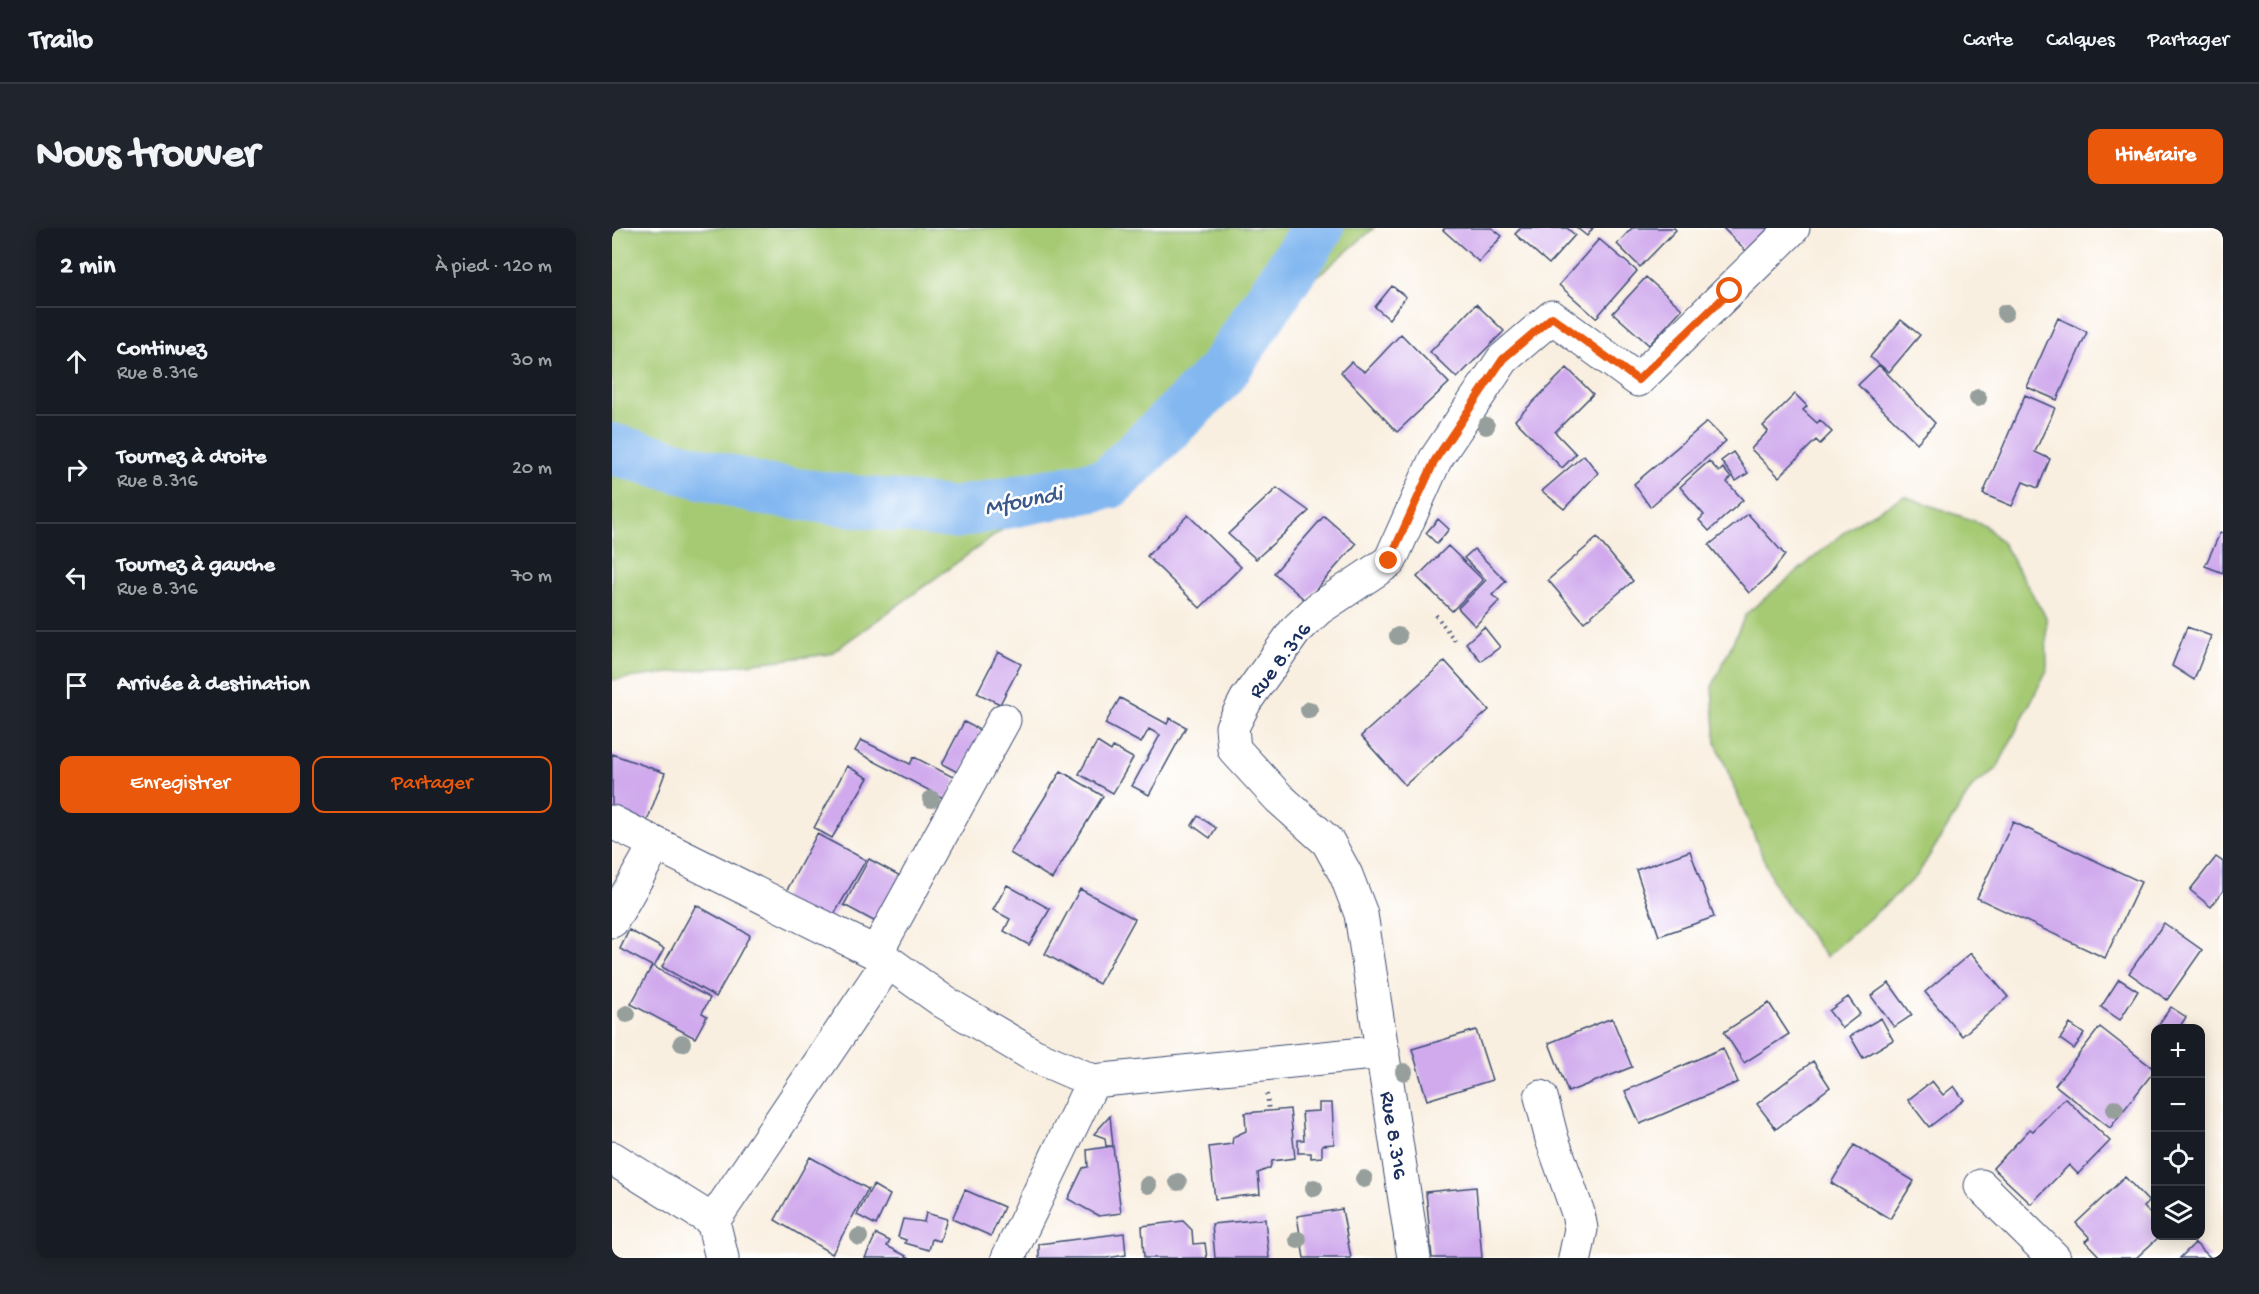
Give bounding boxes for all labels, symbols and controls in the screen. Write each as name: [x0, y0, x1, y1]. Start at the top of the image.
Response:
text: Trailo: [30, 25, 93, 58]
text: Carte: [1963, 29, 2013, 54]
text: Calques: [2046, 29, 2115, 54]
text: Partager: [2148, 29, 2229, 54]
button: Itinéraire: [2088, 129, 2223, 184]
text: Nous trouver: [36, 132, 259, 181]
text: 2 min: [60, 252, 115, 283]
text: À pied · 120 m: [435, 256, 552, 279]
route start: [1716, 277, 1742, 303]
text: Continuez: [117, 337, 206, 363]
icon: ahead: [60, 345, 93, 378]
text: 30 m: [511, 350, 552, 373]
text: Rue 8.316: [117, 363, 198, 386]
text: Tournez à droite: [117, 445, 266, 471]
icon: right: [60, 453, 93, 486]
text: 20 m: [512, 458, 552, 481]
text: Rue 8.316: [117, 471, 198, 494]
water label: Mfoundi: [982, 480, 1068, 524]
route end: [1375, 547, 1401, 573]
text: Tournez à gauche: [117, 553, 275, 579]
icon: left: [60, 561, 93, 594]
text: 70 m: [511, 566, 552, 589]
text: Rue 8.316: [117, 579, 198, 602]
street label: Rue 8.316: [1244, 617, 1319, 705]
icon: arrive: [60, 669, 93, 702]
text: Arrivée à destination: [117, 672, 310, 698]
button: Enregistrer: [60, 756, 300, 813]
button: Partager: [312, 756, 552, 813]
map controls: [2151, 1024, 2205, 1240]
button: +: [2151, 1024, 2205, 1078]
button: −: [2151, 1078, 2205, 1132]
street label: Rue 8.316: [1372, 1090, 1412, 1182]
button: locate: [2151, 1132, 2205, 1186]
button: layers: [2151, 1186, 2205, 1240]

